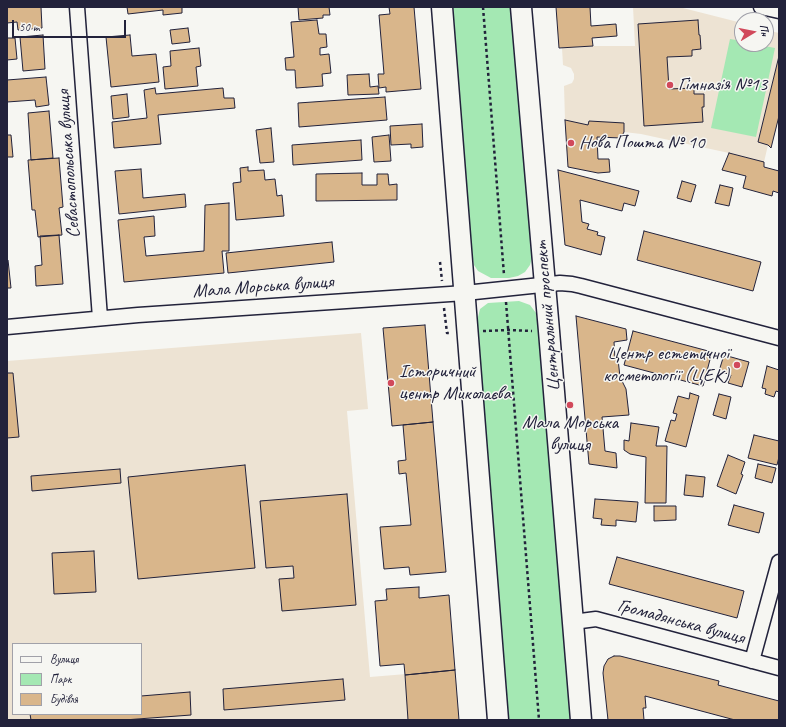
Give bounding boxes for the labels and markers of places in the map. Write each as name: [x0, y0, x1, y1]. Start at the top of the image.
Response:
place label: Гімназія №13: [678, 74, 767, 96]
marker: Гімназія №13: [665, 80, 675, 90]
place label: Нова Пошта № 10: [579, 132, 705, 154]
marker: Нова Пошта № 10: [566, 138, 576, 148]
place label: Центр естетичної косметології (ЦЕК): [603, 343, 729, 387]
marker: Центр естетичної косметології (ЦЕК): [732, 360, 742, 370]
place label: Історичний центр Миколаєва: [399, 361, 511, 405]
marker: Історичний центр Миколаєва: [386, 378, 396, 388]
marker: Мала Морська вулиця: [565, 400, 575, 410]
place label: Мала Морська вулиця: [522, 412, 618, 456]

